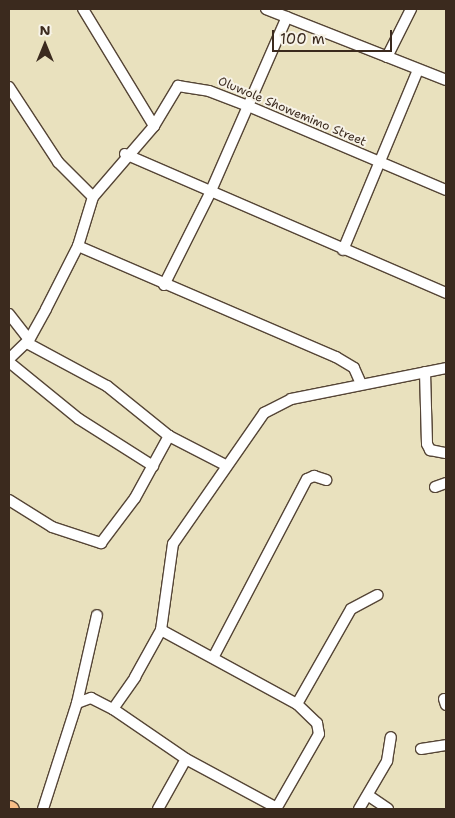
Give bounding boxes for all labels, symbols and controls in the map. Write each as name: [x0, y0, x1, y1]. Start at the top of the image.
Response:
north arrow: [20, 20, 70, 70]
scale bar: [275, 20, 395, 52]
text: N: [39, 21, 51, 39]
text: 100 m: [280, 29, 325, 49]
street label: Oluwole Showemimo Street: [216, 74, 368, 150]

